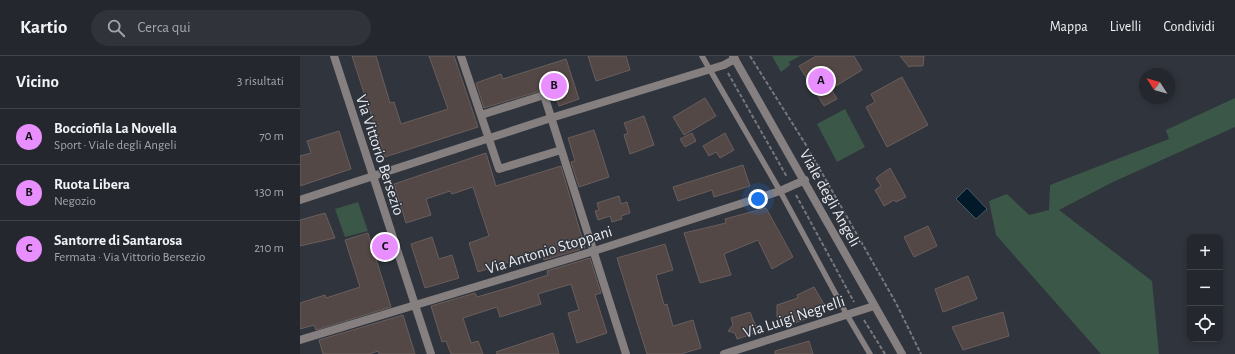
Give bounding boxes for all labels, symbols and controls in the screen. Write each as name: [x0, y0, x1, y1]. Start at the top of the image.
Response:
search box: [91, 10, 371, 46]
icon: search: [105, 17, 127, 39]
text: Kartio: [20, 18, 67, 37]
text: Cerca qui: [137, 20, 191, 35]
text: Mappa: [1050, 20, 1088, 34]
text: Livelli: [1110, 20, 1141, 34]
text: Condividi: [1163, 20, 1215, 34]
pin: A: [808, 66, 834, 96]
north arrow: [1139, 68, 1175, 104]
pin: B: [541, 71, 567, 101]
text: Vicino: [16, 73, 59, 90]
text: 3 risultati: [237, 75, 284, 88]
street label: Via Vittorio Bersezio: [353, 93, 407, 217]
text: Bocciofila La Novella: [54, 121, 177, 136]
text: A: [25, 130, 33, 143]
text: 70 m: [259, 130, 284, 143]
text: Sport · Viale degli Angeli: [54, 139, 177, 152]
street label: Viale degli Angeli: [797, 147, 863, 249]
text: Ruota Libera: [54, 177, 130, 192]
text: B: [25, 186, 33, 199]
text: 130 m: [255, 186, 284, 199]
your location: [748, 189, 768, 209]
text: Negozio: [54, 195, 96, 208]
street label: Via Antonio Stoppani: [484, 223, 614, 277]
pin: C: [372, 232, 398, 262]
text: Santorre di Santarosa: [54, 233, 183, 248]
map controls: [1187, 234, 1223, 342]
button: +: [1187, 234, 1223, 270]
text: C: [26, 242, 32, 255]
text: 210 m: [254, 242, 284, 255]
text: Fermata · Via Vittorio Bersezio: [54, 251, 205, 264]
button: −: [1187, 270, 1223, 306]
street label: Via Luigi Negrelli: [741, 293, 847, 341]
button: locate: [1187, 306, 1223, 342]

